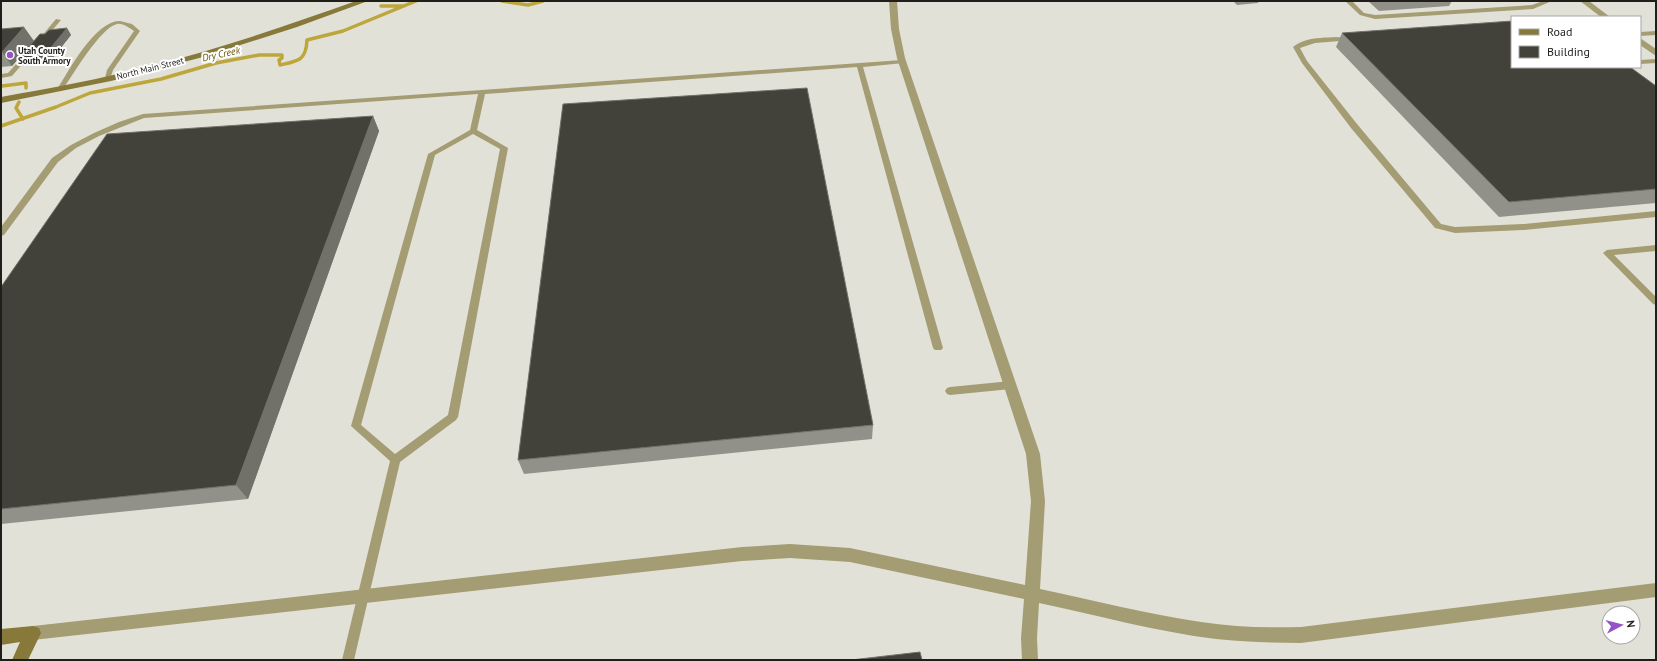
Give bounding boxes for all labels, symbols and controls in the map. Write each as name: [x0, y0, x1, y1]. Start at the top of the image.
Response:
legend: [1511, 16, 1641, 68]
text: Road: [1547, 24, 1572, 39]
water label: Dry Creek: [201, 44, 242, 64]
text: Building: [1547, 44, 1590, 59]
place label: Utah County South Armory: [18, 45, 71, 66]
marker: Utah County South Armory: [5, 50, 15, 60]
street label: North Main Street: [115, 54, 185, 82]
north arrow: [1601, 605, 1641, 645]
text: N: [1624, 619, 1638, 628]

